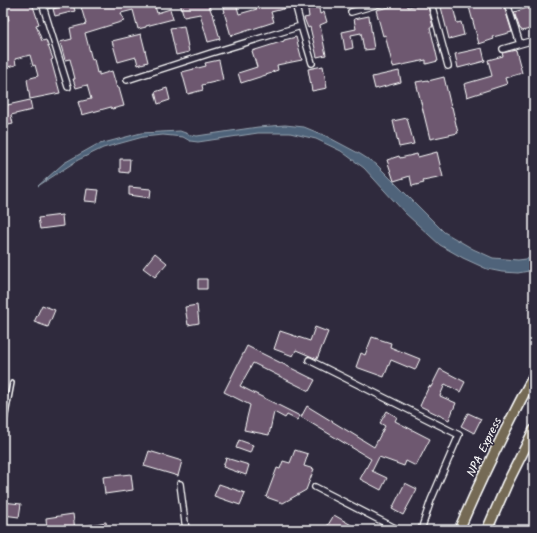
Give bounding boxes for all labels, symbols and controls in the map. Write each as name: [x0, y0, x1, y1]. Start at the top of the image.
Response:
street label: NPA Express: [462, 414, 507, 480]

